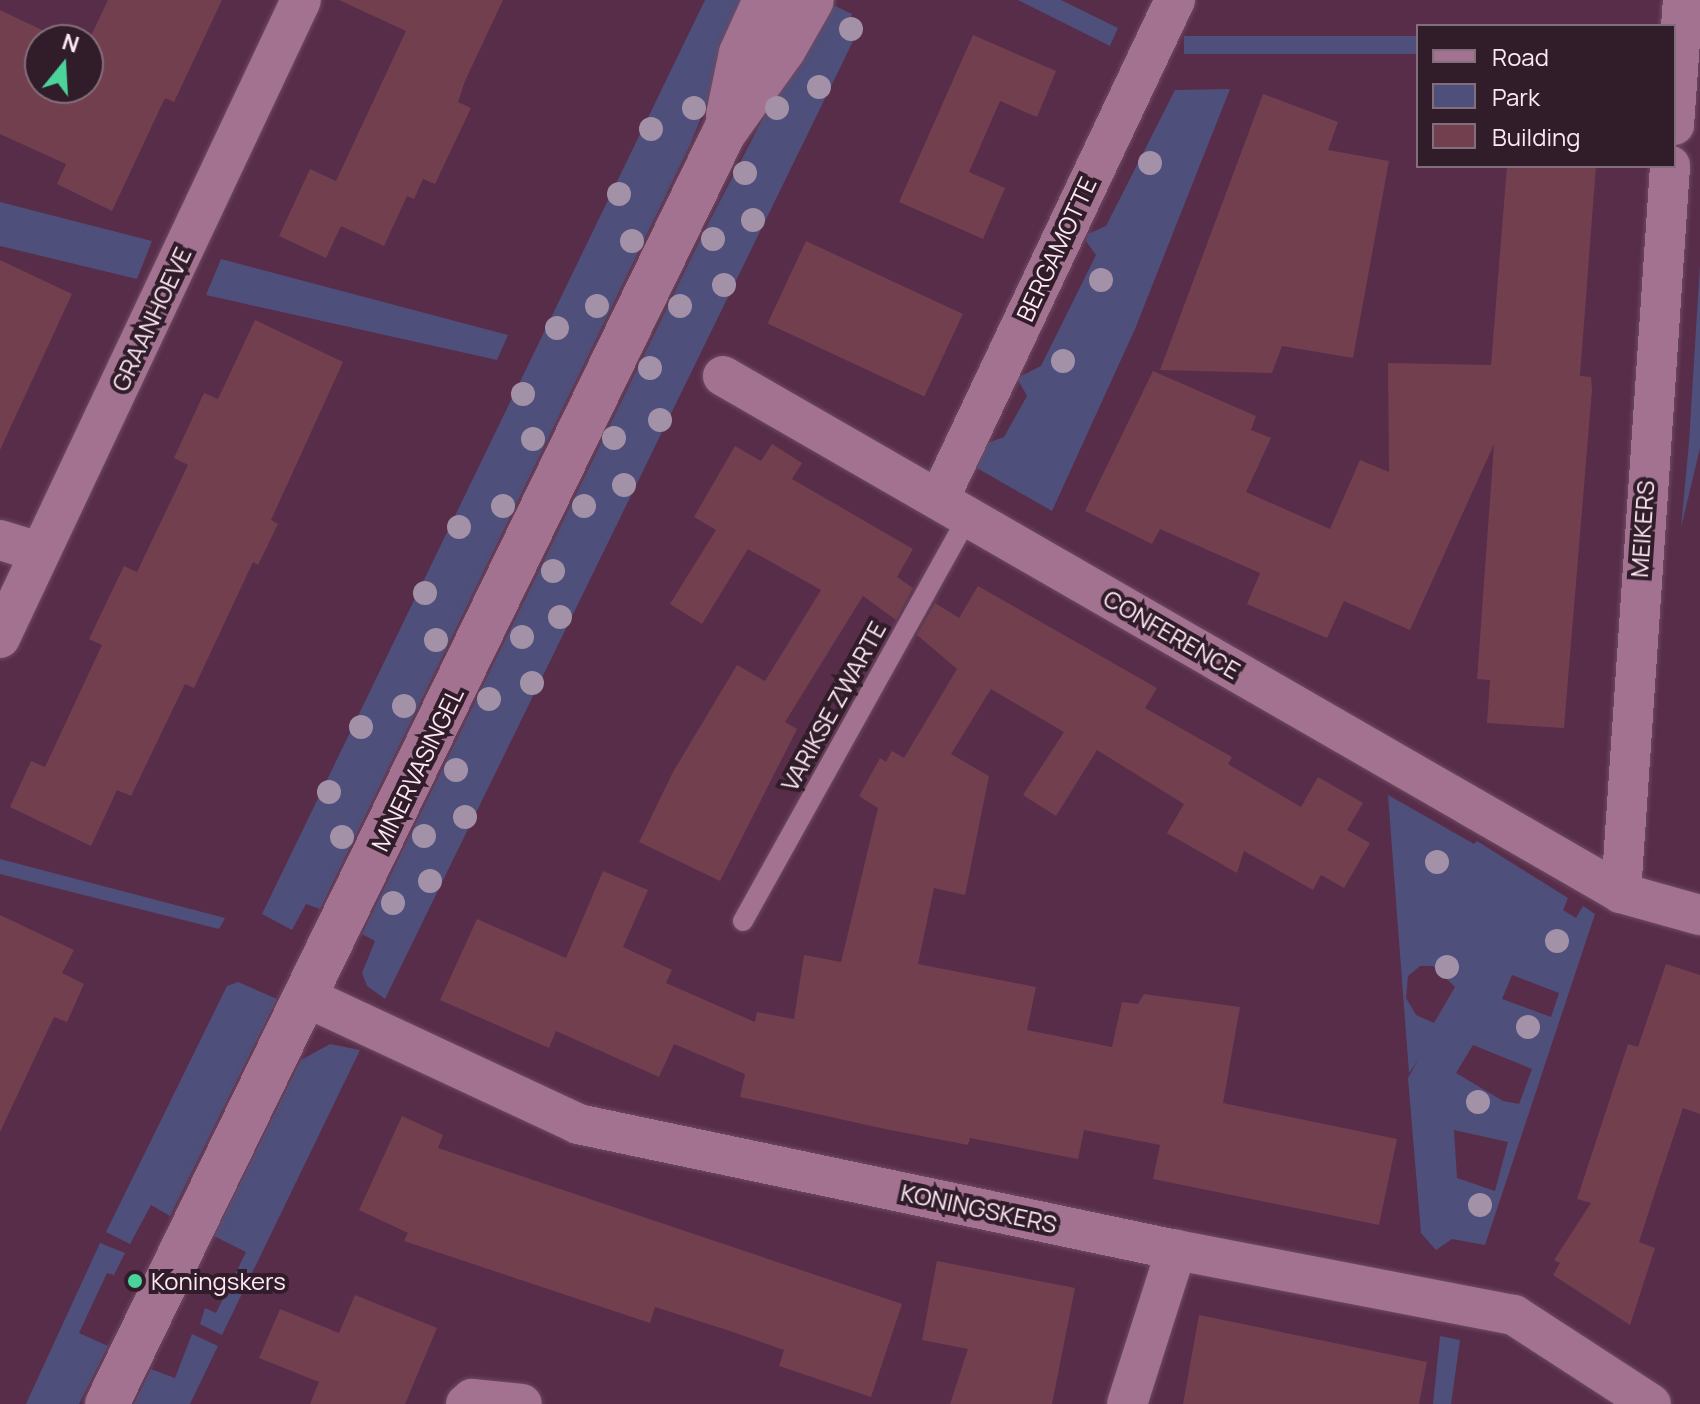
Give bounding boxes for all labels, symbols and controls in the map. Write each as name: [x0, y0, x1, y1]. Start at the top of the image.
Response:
north arrow: [24, 24, 104, 104]
legend: [1416, 24, 1676, 168]
text: N: [59, 26, 83, 60]
text: Road: [1492, 40, 1549, 73]
text: Park: [1492, 80, 1540, 113]
text: Building: [1492, 120, 1580, 153]
street label: BERGAMOTTE: [1010, 172, 1102, 326]
street label: GRAANHOEVE: [105, 242, 197, 396]
street label: MEIKERS: [1624, 479, 1660, 579]
street label: CONFERENCE: [1099, 583, 1245, 685]
street label: VARIKSE ZWARTE: [774, 616, 892, 796]
street label: MINERVASINGEL: [365, 683, 469, 855]
street label: KONINGSKERS: [898, 1177, 1060, 1239]
place label: Koningskers: [151, 1267, 286, 1295]
marker: Koningskers: [126, 1272, 144, 1290]

